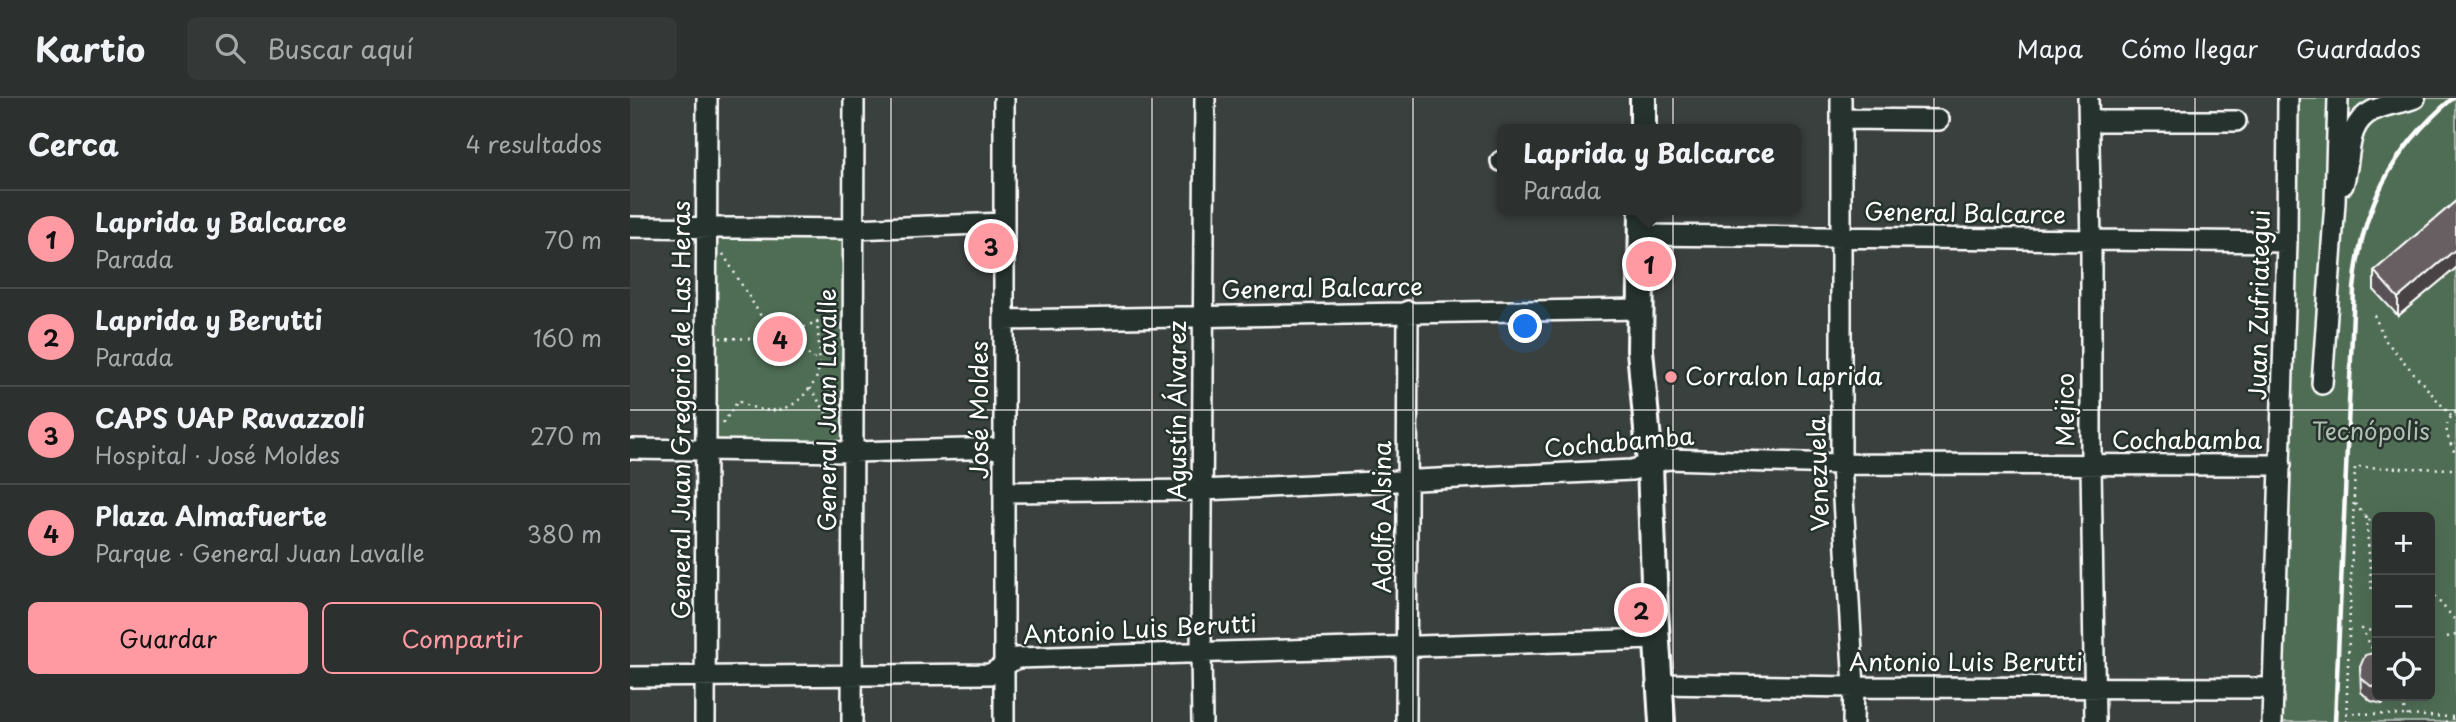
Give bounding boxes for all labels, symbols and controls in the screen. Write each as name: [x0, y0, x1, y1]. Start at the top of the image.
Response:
search box: [187, 17, 677, 80]
text: Kartio: [35, 23, 145, 73]
icon: search: [211, 29, 249, 67]
text: Buscar aquí: [267, 29, 414, 68]
text: Mapa: [2017, 30, 2083, 66]
text: Cómo llegar: [2121, 30, 2258, 66]
text: Guardados: [2296, 30, 2421, 66]
text: Cerca: [28, 121, 119, 166]
popup: [1497, 124, 1801, 215]
text: 4 resultados: [466, 126, 602, 161]
text: Laprida y Balcarce: [1523, 133, 1775, 172]
text: Parada: [1523, 172, 1601, 207]
street label: General Balcarce: [1864, 192, 2066, 232]
street label: General Juan Gregorio de Las Heras: [662, 201, 698, 619]
text: Laprida y Balcarce: [95, 202, 347, 241]
street label: Juan Zufriategui: [2238, 209, 2278, 401]
pin: 3: [968, 220, 1014, 272]
text: 1: [46, 222, 57, 257]
text: 70 m: [544, 222, 602, 257]
pin: 1: [1626, 238, 1672, 290]
text: Parada: [95, 241, 173, 276]
street label: General Balcarce: [1221, 267, 1423, 307]
street label: General Juan Lavalle: [808, 288, 844, 532]
text: Laprida y Berutti: [95, 300, 323, 339]
your location: [1508, 309, 1542, 343]
pin: 4: [757, 313, 803, 365]
text: 2: [43, 320, 59, 355]
text: 160 m: [533, 320, 602, 355]
street label: Agustín Álvarez: [1158, 321, 1194, 499]
text: Parada: [95, 339, 173, 374]
street label: José Moldes: [960, 341, 996, 479]
place label: Corralon Laprida: [1685, 357, 1882, 393]
marker: Corralon Laprida: [1663, 369, 1679, 385]
street label: Mejico: [2046, 373, 2082, 447]
text: CAPS UAP Ravazzoli: [95, 398, 365, 437]
park label: Tecnópolis: [2312, 412, 2430, 448]
street label: Venezuela: [1797, 416, 1837, 532]
street label: Cochabamba: [1542, 417, 1695, 465]
text: 3: [43, 418, 59, 453]
text: 270 m: [530, 418, 602, 453]
street label: Cochabamba: [2112, 421, 2262, 457]
text: Hospital · José Moldes: [95, 437, 340, 472]
street label: Adolfo Alsina: [1363, 441, 1399, 593]
text: Plaza Almafuerte: [95, 496, 327, 535]
map controls: [2372, 512, 2435, 701]
button: +: [2372, 512, 2435, 575]
text: 4: [43, 516, 59, 551]
text: 380 m: [527, 516, 602, 551]
text: Parque · General Juan Lavalle: [95, 535, 425, 570]
button: −: [2372, 575, 2435, 638]
pin: 2: [1618, 584, 1664, 636]
button: Guardar: [28, 602, 308, 674]
button: Compartir: [322, 602, 602, 674]
street label: Antonio Luis Berutti: [1022, 604, 1258, 652]
button: locate: [2372, 638, 2435, 701]
street label: Antonio Luis Berutti: [1849, 643, 2083, 679]

